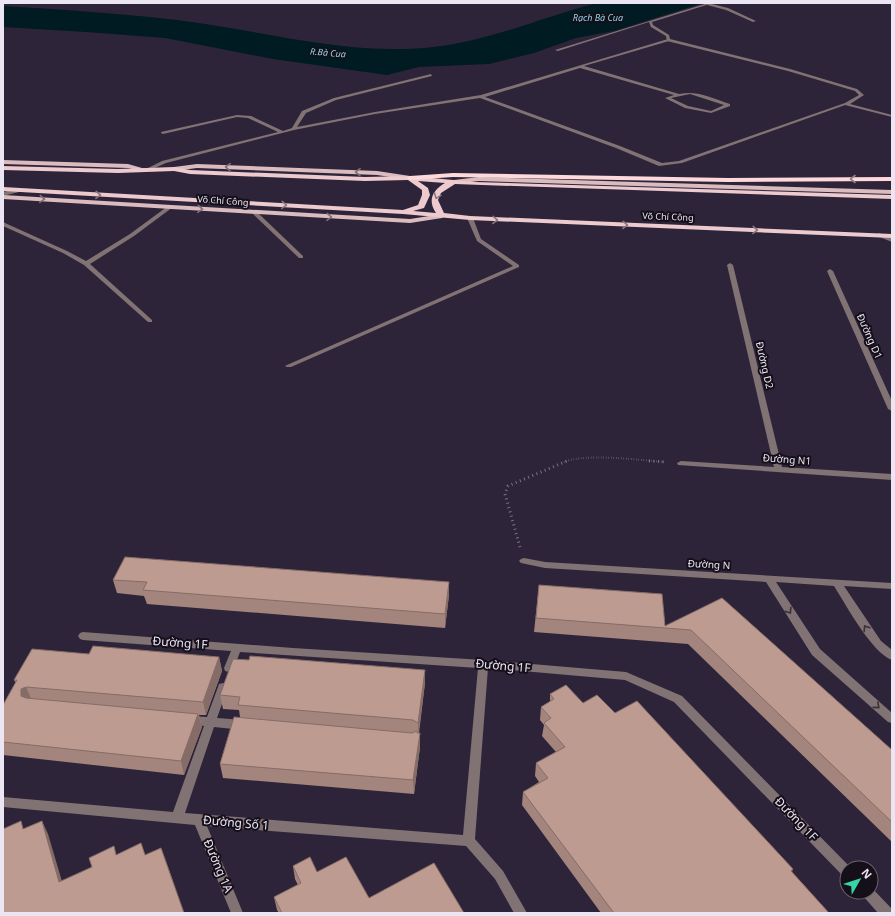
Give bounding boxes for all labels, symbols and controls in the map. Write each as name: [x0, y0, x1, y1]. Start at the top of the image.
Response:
water label: Rạch Bà Cua: [573, 11, 623, 24]
water label: R.Bà Cua: [310, 44, 347, 61]
one-way arrow: [225, 163, 231, 171]
one-way arrow: [355, 168, 361, 176]
one-way arrow: [850, 175, 856, 183]
one-way arrow: [95, 191, 101, 199]
street label: Võ Chí Công: [197, 192, 249, 209]
one-way arrow: [433, 192, 441, 199]
one-way arrow: [39, 195, 45, 204]
one-way arrow: [281, 201, 287, 210]
one-way arrow: [197, 205, 203, 214]
street label: Võ Chí Công: [642, 209, 694, 224]
one-way arrow: [326, 213, 332, 221]
one-way arrow: [492, 215, 498, 224]
one-way arrow: [622, 221, 628, 229]
one-way arrow: [752, 226, 758, 235]
street label: Đường D1: [854, 311, 886, 361]
street label: Đường D2: [753, 340, 777, 390]
street label: Đường N1: [762, 450, 812, 468]
street label: Đường N: [687, 556, 731, 572]
one-way arrow: [785, 607, 792, 614]
one-way arrow: [864, 625, 871, 632]
street label: Đường 1F: [152, 632, 208, 653]
street label: Đường 1F: [475, 655, 531, 676]
one-way arrow: [872, 701, 880, 708]
street label: Đường 1F: [771, 793, 822, 844]
street label: Đường Số 1: [202, 811, 270, 834]
street label: Đường 1A: [200, 836, 237, 896]
north arrow: [839, 860, 879, 900]
text: N: [859, 865, 876, 882]

